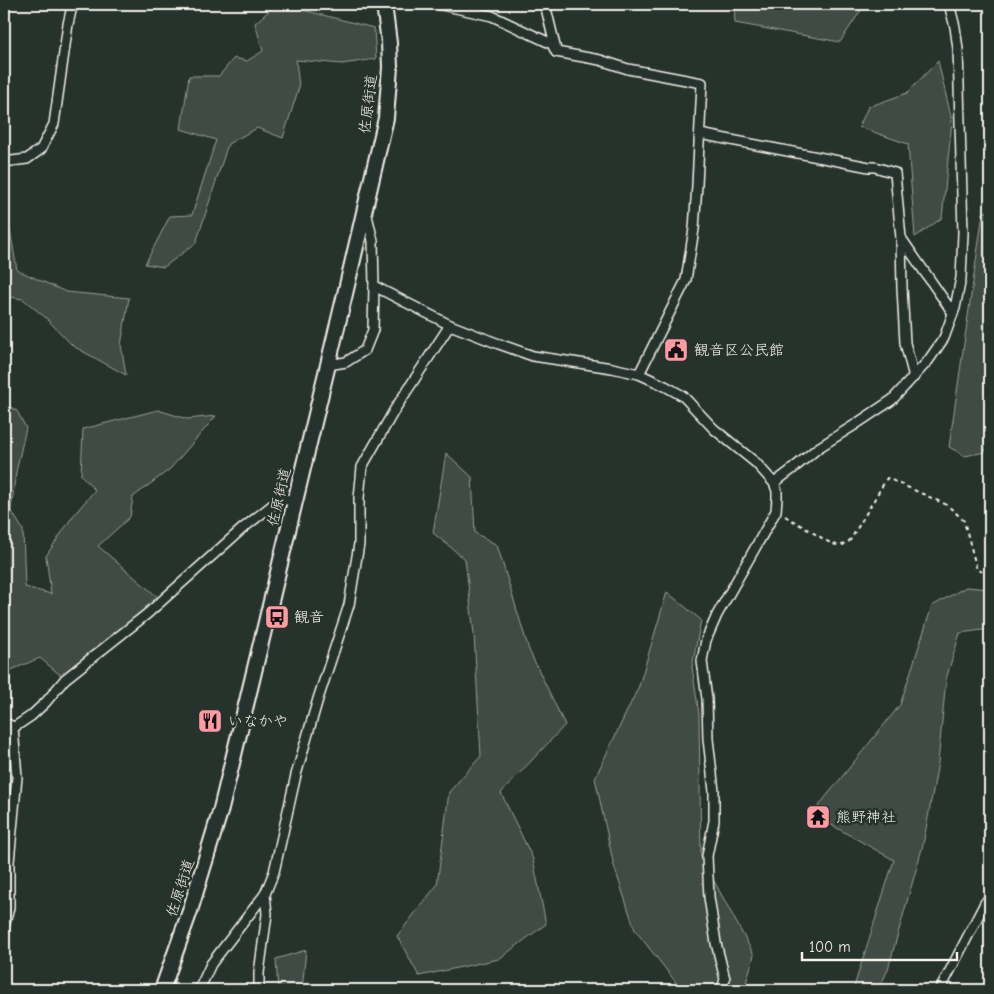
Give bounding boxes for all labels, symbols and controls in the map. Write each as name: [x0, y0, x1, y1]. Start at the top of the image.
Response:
street label: 佐原街道: [355, 73, 381, 135]
public building icon: 観音区公民館: [663, 337, 689, 363]
place label: 観音区公民館: [694, 341, 784, 359]
street label: 佐原街道: [263, 466, 295, 528]
bus stop icon: 観音: [264, 604, 290, 630]
place label: 観音: [294, 608, 324, 626]
restaurant icon: いなかや: [197, 708, 223, 734]
place label: いなかや: [228, 712, 288, 730]
temple icon: 熊野神社: [805, 804, 831, 830]
place label: 熊野神社: [836, 808, 896, 826]
street label: 佐原街道: [162, 857, 198, 919]
scale bar: [802, 929, 956, 961]
text: 100 m: [809, 938, 851, 956]

